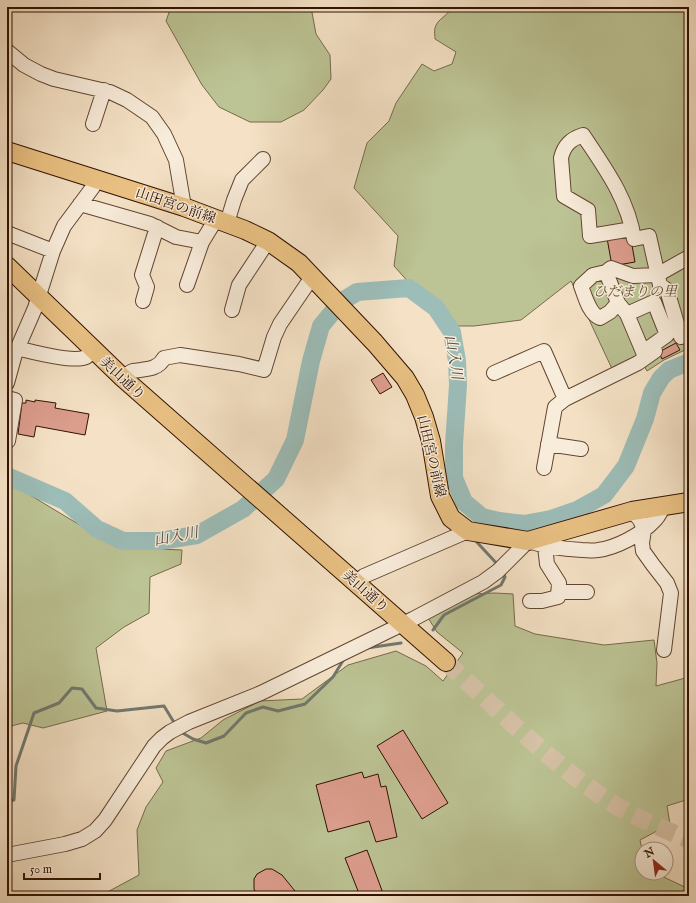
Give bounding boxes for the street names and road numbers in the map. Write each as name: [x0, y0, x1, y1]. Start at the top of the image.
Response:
street label: 山田宮の前線: [133, 184, 218, 228]
street label: 美山通り: [96, 353, 149, 404]
street label: 山田宮の前線: [413, 413, 449, 499]
street label: 美山通り: [339, 566, 392, 617]

